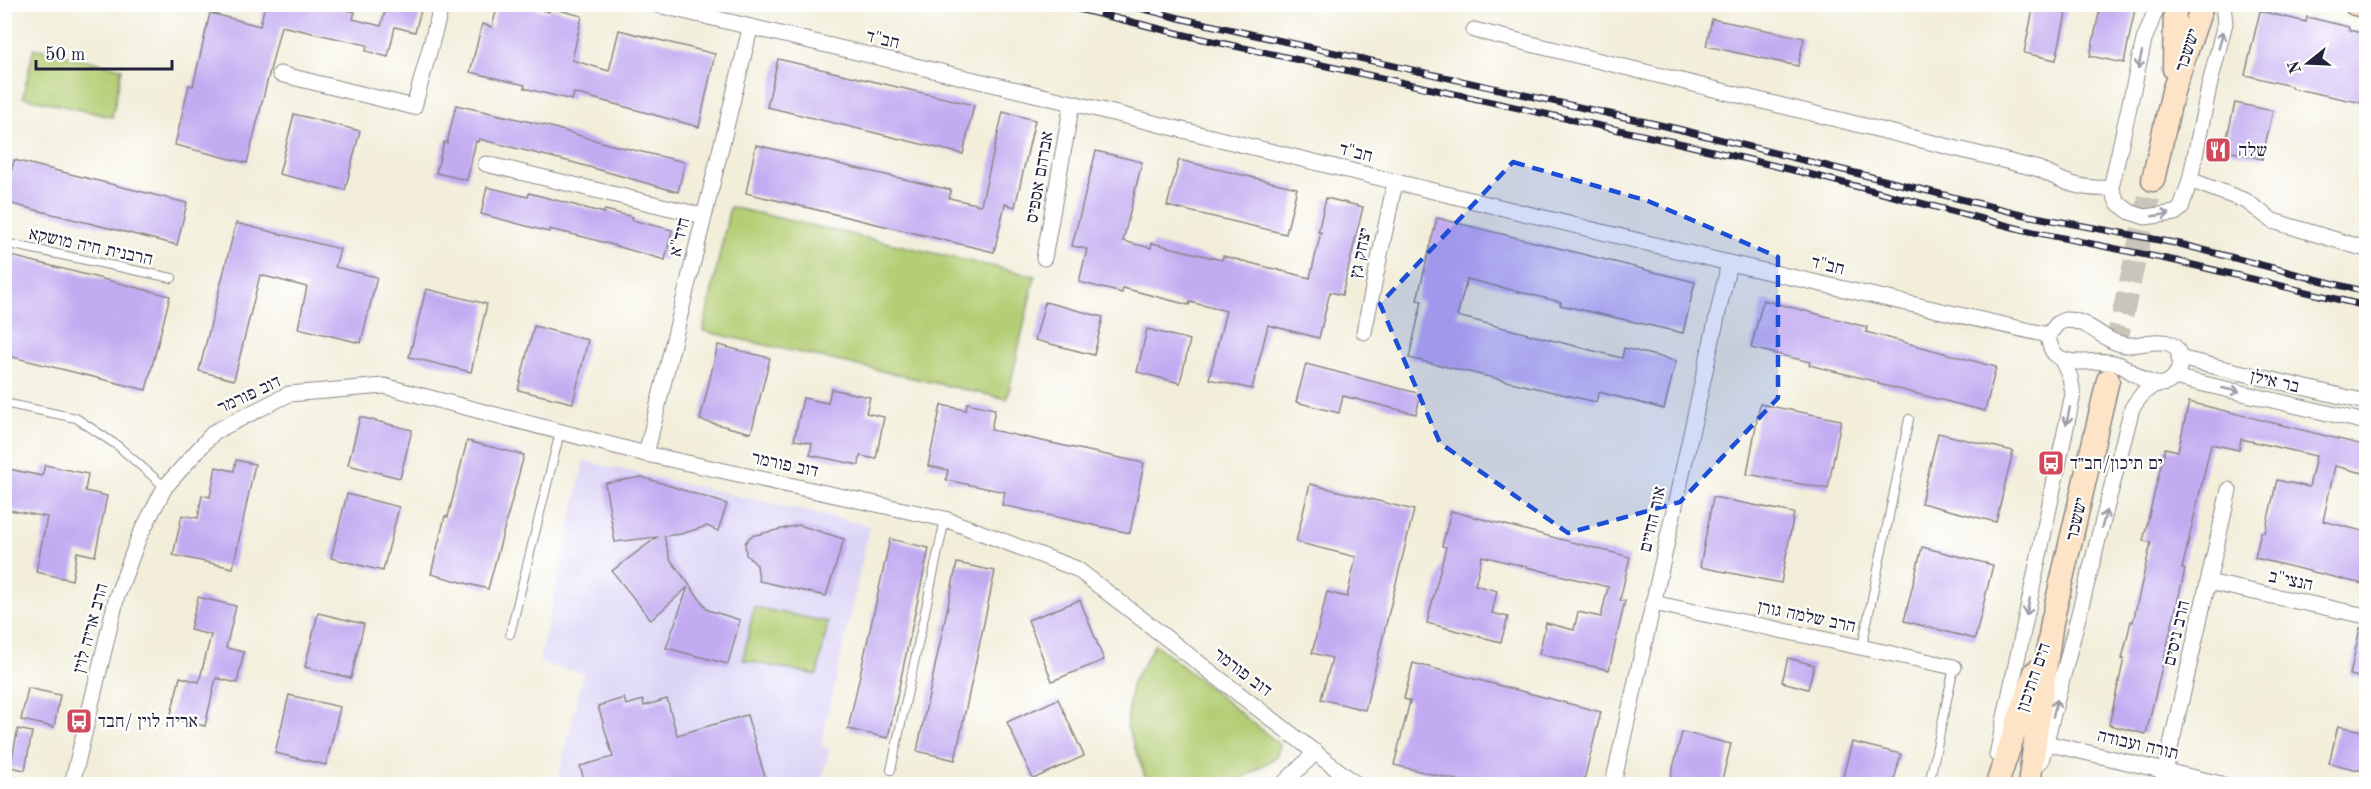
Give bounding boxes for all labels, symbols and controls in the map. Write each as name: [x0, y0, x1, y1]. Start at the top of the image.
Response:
street label: יששכר: [2173, 26, 2203, 74]
street label: חב"ד: [864, 27, 901, 53]
one-way arrow: [2216, 31, 2227, 50]
scale bar: [36, 33, 172, 71]
north arrow: [2278, 33, 2338, 93]
text: 50 m: [45, 46, 85, 64]
one-way arrow: [2133, 50, 2145, 69]
text: N: [2286, 58, 2305, 75]
street label: אברהם אספיס: [1023, 130, 1057, 224]
restaurant icon: שלה: [2203, 135, 2233, 165]
street label: חב"ד: [1337, 140, 1374, 166]
place label: שלה: [2238, 141, 2267, 160]
one-way arrow: [2151, 209, 2170, 220]
street label: חיד"א: [666, 216, 693, 259]
street label: הרבנית חיה מושקא: [27, 225, 154, 269]
street label: יצחק גץ: [1347, 226, 1375, 280]
street label: חב"ד: [1809, 253, 1846, 279]
street label: בר אילן: [2249, 367, 2302, 396]
street label: דוב פורמר: [215, 372, 284, 417]
one-way arrow: [2222, 385, 2241, 397]
one-way arrow: [2062, 406, 2073, 425]
bus stop icon: ים תיכון/חב״ד: [2036, 448, 2066, 478]
street label: דוב פורמר: [750, 449, 820, 481]
place label: ים תיכון/חב״ד: [2070, 455, 2163, 473]
street label: אור החיים: [1637, 485, 1669, 554]
street label: יששכר: [2063, 496, 2091, 543]
one-way arrow: [2098, 510, 2110, 529]
street label: הנצי"ב: [2267, 568, 2315, 594]
street label: הרב אריה לוין: [69, 581, 112, 675]
street label: הרב שלמה גורן: [1756, 597, 1858, 636]
one-way arrow: [2022, 597, 2033, 616]
street label: הרב ניסים: [2161, 599, 2193, 668]
street label: הים התיכון: [2014, 641, 2054, 714]
street label: דוב פורמר: [1210, 645, 1275, 700]
one-way arrow: [2050, 698, 2062, 717]
bus stop icon: אריה לוין /חבד: [64, 706, 94, 736]
place label: אריה לוין /חבד: [98, 712, 198, 731]
street label: תורה ועבודה: [2095, 727, 2180, 763]

